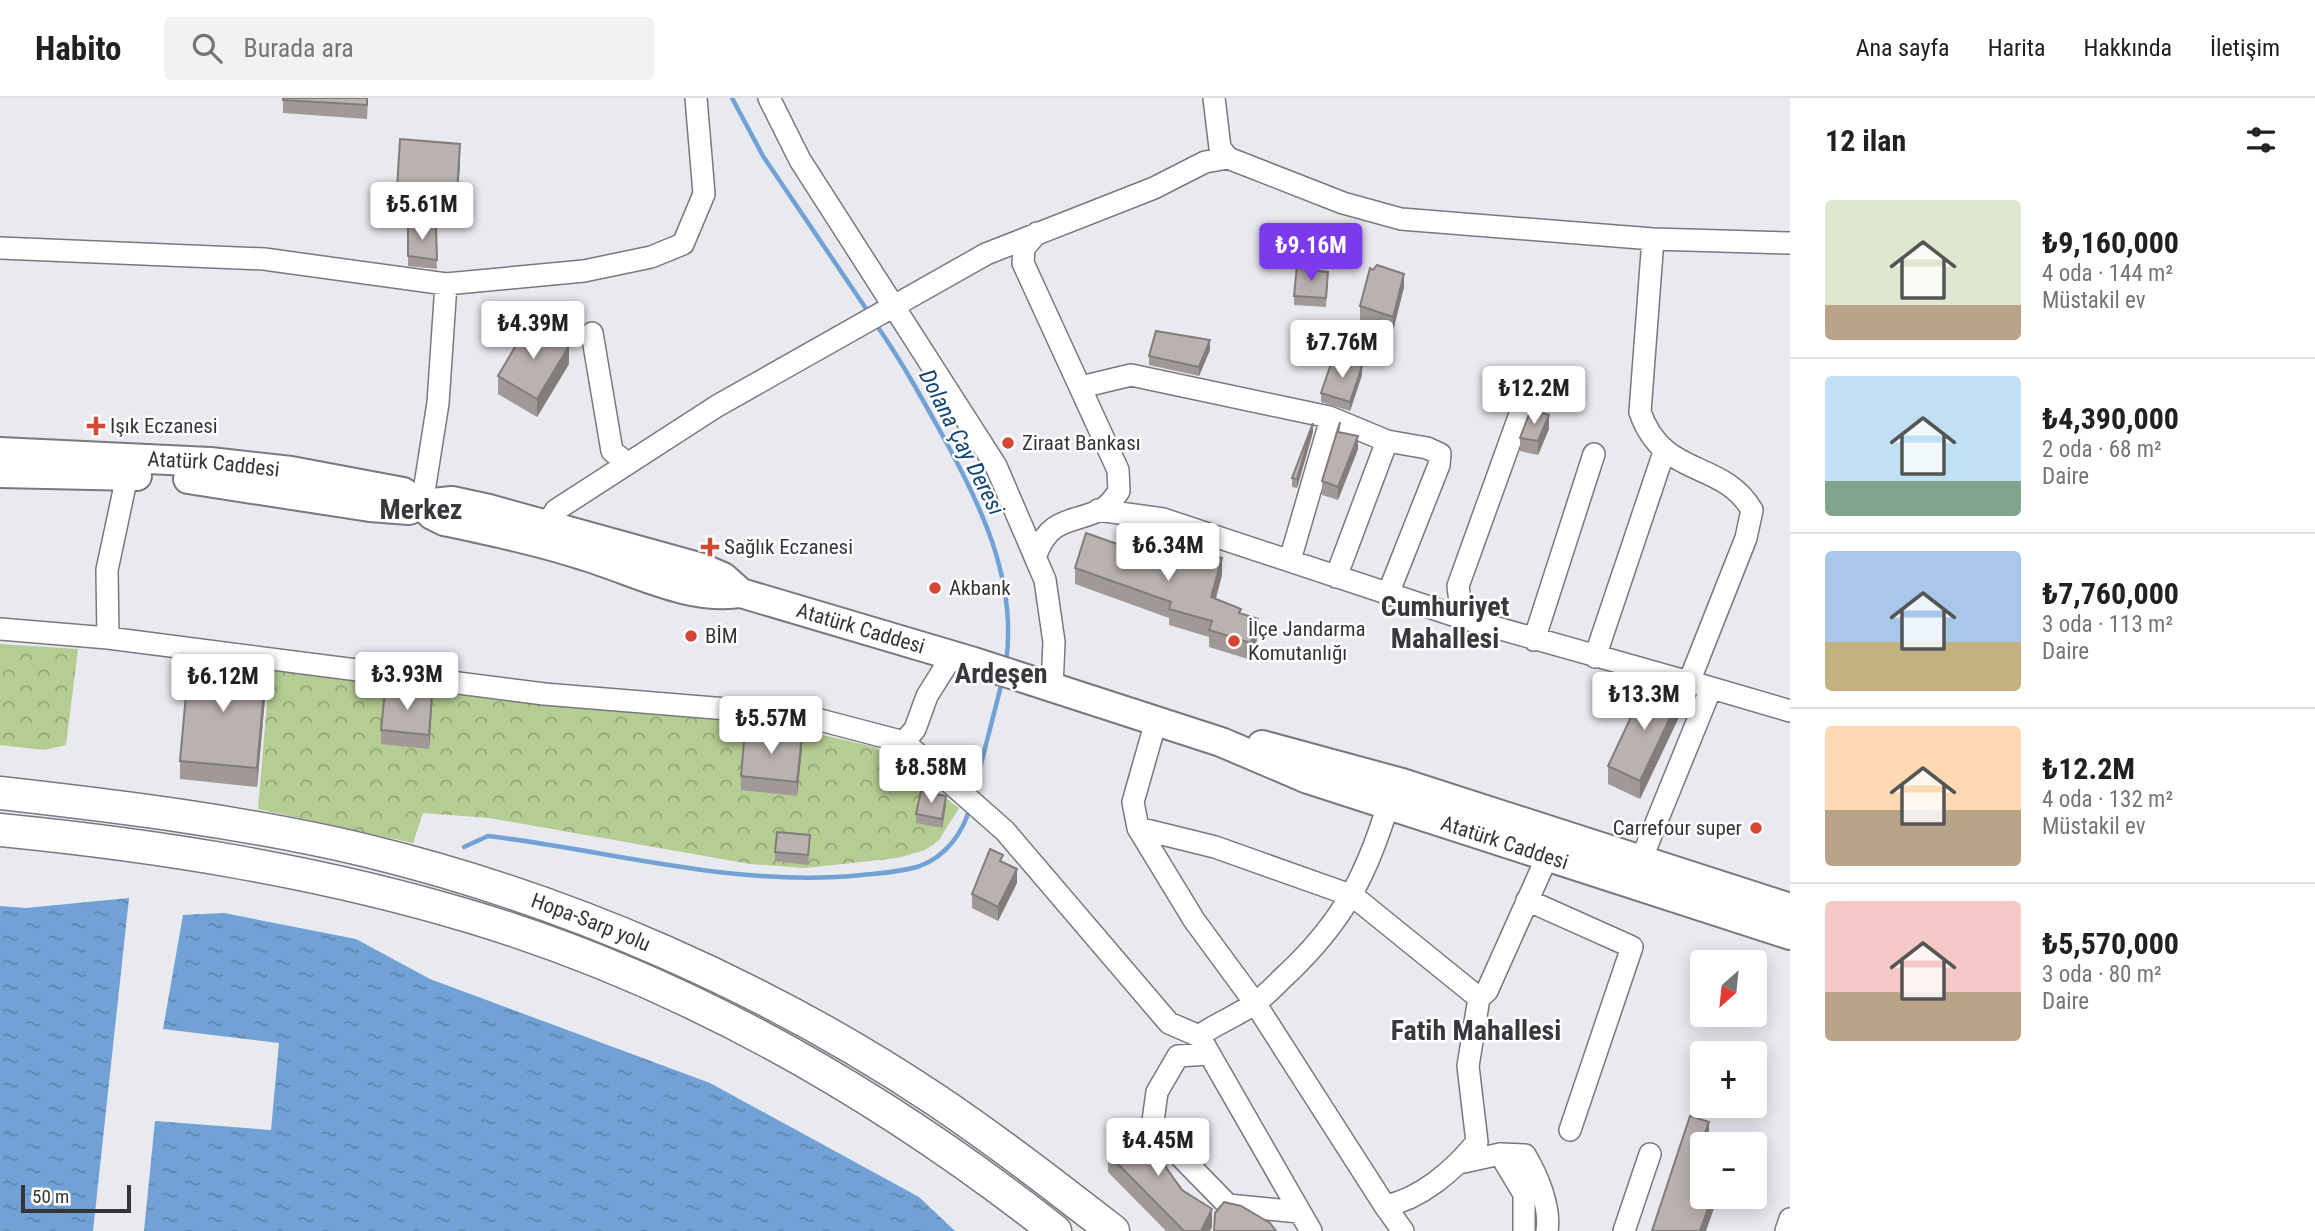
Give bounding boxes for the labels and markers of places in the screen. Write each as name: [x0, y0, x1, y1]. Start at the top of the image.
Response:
pin: ₺5.61M: [365, 183, 479, 242]
pin: ₺9.16M: [1254, 223, 1368, 283]
pin: ₺4.39M: [476, 302, 590, 361]
pin: ₺7.76M: [1285, 320, 1399, 380]
pin: ₺12.2M: [1477, 366, 1591, 426]
place label: Işık Eczanesi: [110, 414, 218, 438]
marker: Işık Eczanesi: [88, 418, 104, 434]
place label: Ziraat Bankası: [1022, 431, 1141, 455]
marker: Ziraat Bankası: [1000, 435, 1016, 451]
pin: ₺6.34M: [1111, 524, 1225, 583]
place label: Sağlık Eczanesi: [724, 535, 853, 559]
marker: Sağlık Eczanesi: [702, 539, 718, 555]
place label: Akbank: [949, 576, 1011, 600]
marker: Akbank: [927, 580, 943, 596]
place label: İlçe Jandarma Komutanlığı: [1248, 617, 1366, 665]
place label: BİM: [705, 624, 738, 648]
marker: BİM: [683, 628, 699, 644]
marker: İlçe Jandarma Komutanlığı: [1226, 633, 1242, 649]
pin: ₺3.93M: [350, 652, 464, 712]
pin: ₺6.12M: [166, 654, 280, 714]
pin: ₺13.3M: [1587, 672, 1701, 732]
pin: ₺5.57M: [714, 696, 828, 756]
pin: ₺8.58M: [874, 746, 988, 805]
place label: Carrefour super: [1613, 816, 1742, 840]
marker: Carrefour super: [1748, 820, 1764, 836]
pin: ₺4.45M: [1101, 1118, 1215, 1178]

